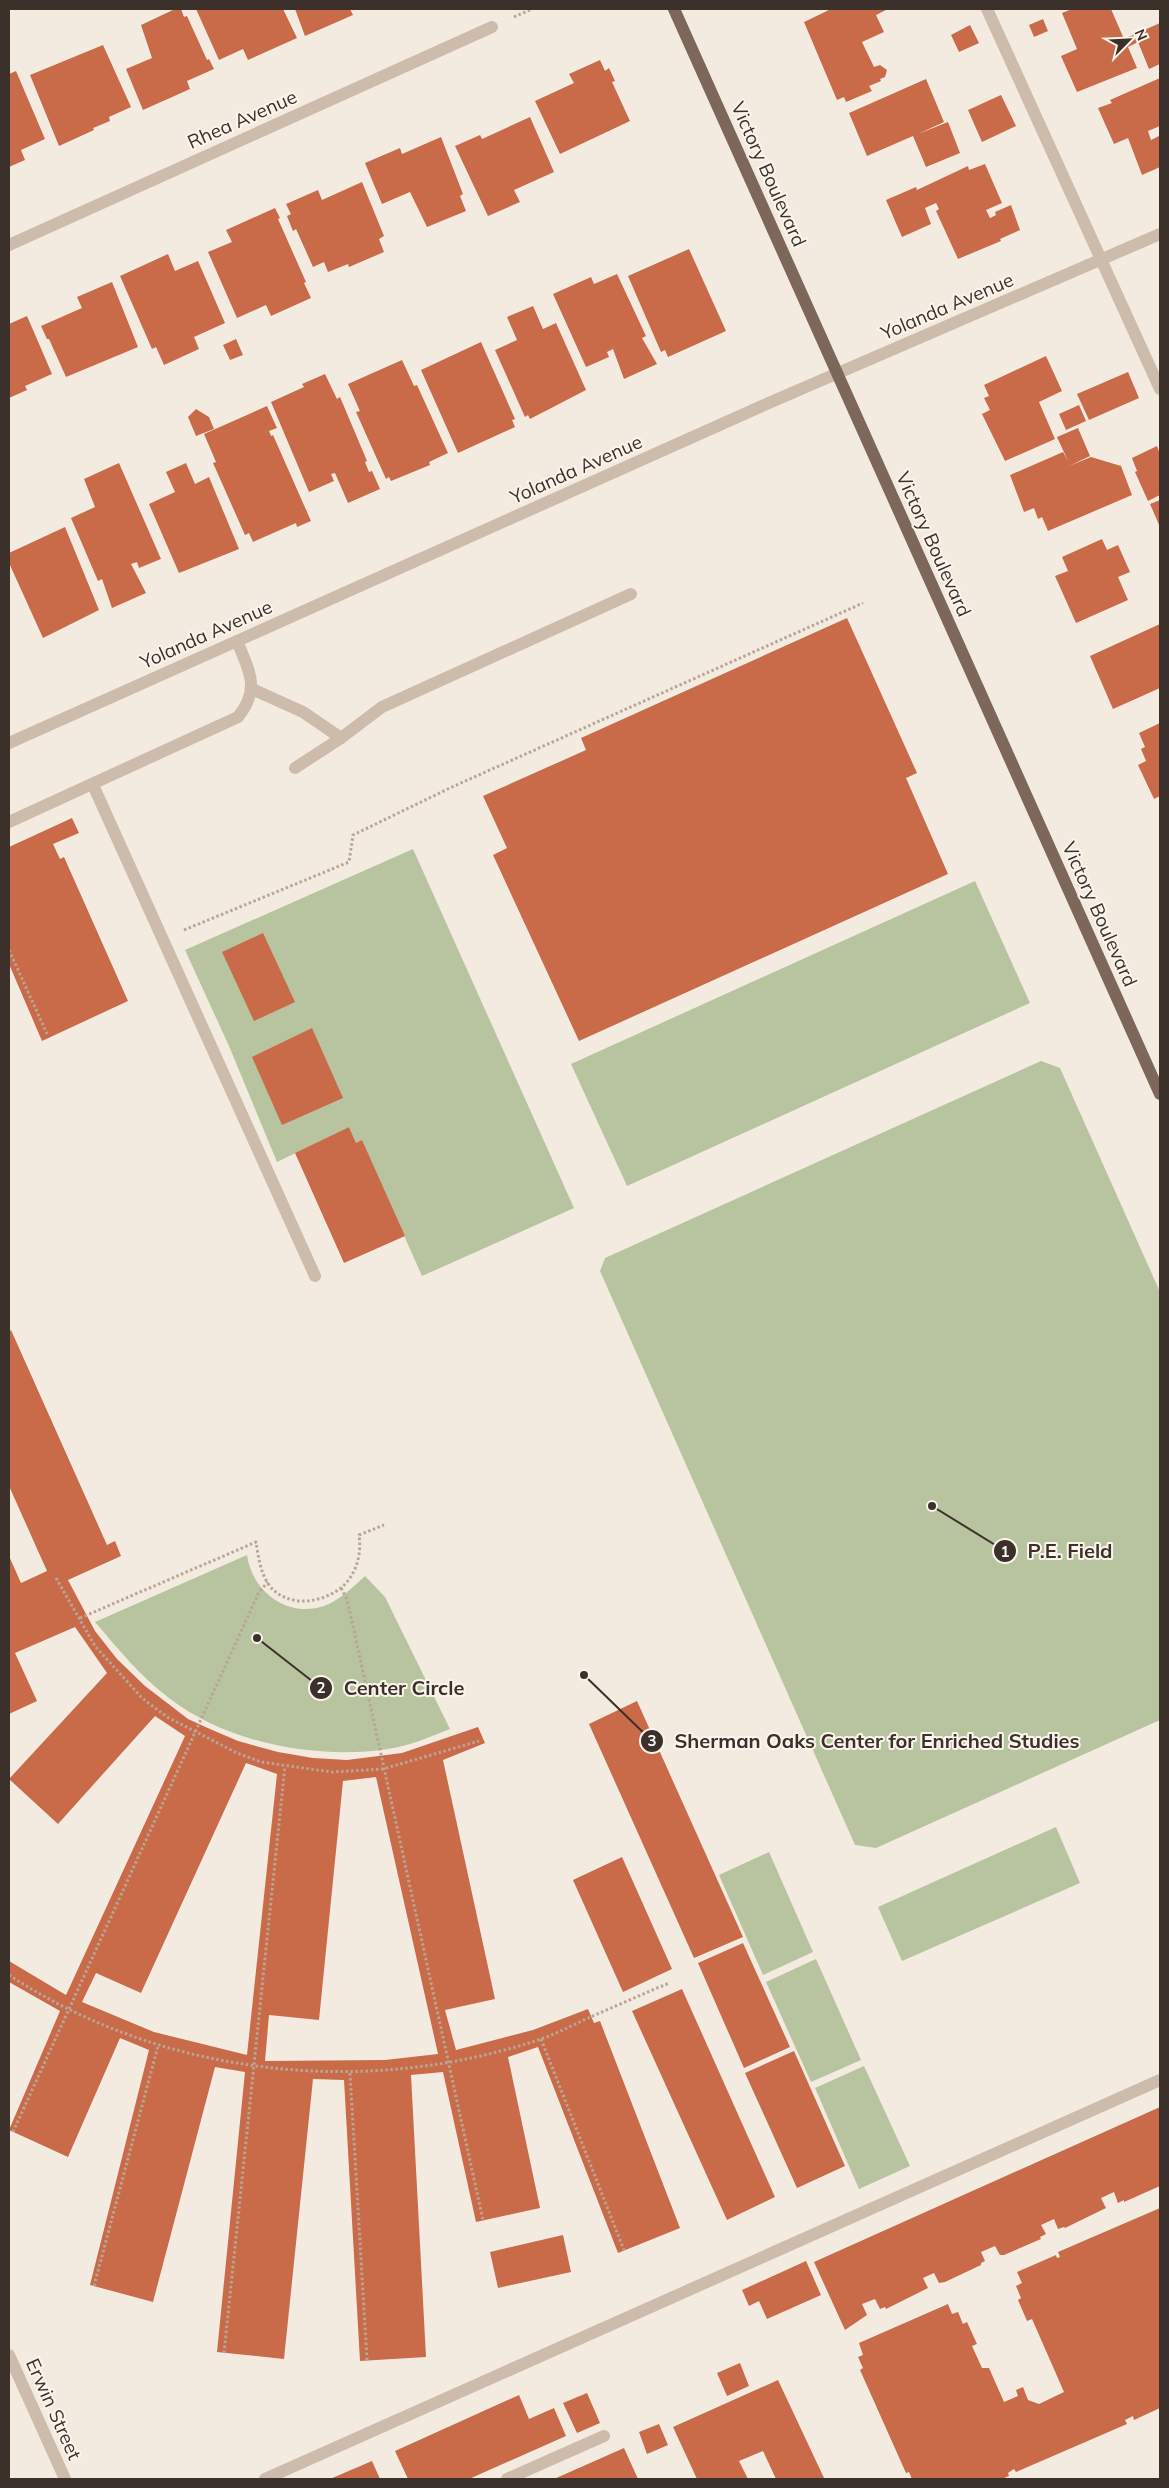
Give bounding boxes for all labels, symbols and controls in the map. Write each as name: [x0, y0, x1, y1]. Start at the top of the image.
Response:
north arrow: [1104, 15, 1154, 65]
text: N: [1131, 26, 1151, 43]
street label: Rhea Avenue: [184, 84, 300, 154]
street label: Victory Boulevard: [726, 98, 812, 250]
street label: Yolanda Avenue: [876, 267, 1017, 345]
street label: Yolanda Avenue: [505, 429, 646, 509]
street label: Victory Boulevard: [891, 468, 977, 620]
street label: Yolanda Avenue: [135, 594, 276, 674]
street label: Victory Boulevard: [1057, 838, 1143, 990]
callout: P.E. Field: [992, 1534, 1122, 1569]
text: P.E. Field: [1028, 1538, 1113, 1563]
text: 1: [1000, 1542, 1010, 1561]
callout: Center Circle: [309, 1670, 475, 1705]
text: Center Circle: [344, 1675, 464, 1700]
text: 2: [316, 1678, 326, 1697]
callout: Sherman Oaks Center for Enriched Studies: [639, 1723, 1090, 1758]
text: Sherman Oaks Center for Enriched Studies: [674, 1728, 1080, 1753]
text: 3: [647, 1731, 657, 1750]
street label: Erwin Street: [21, 2355, 87, 2464]

